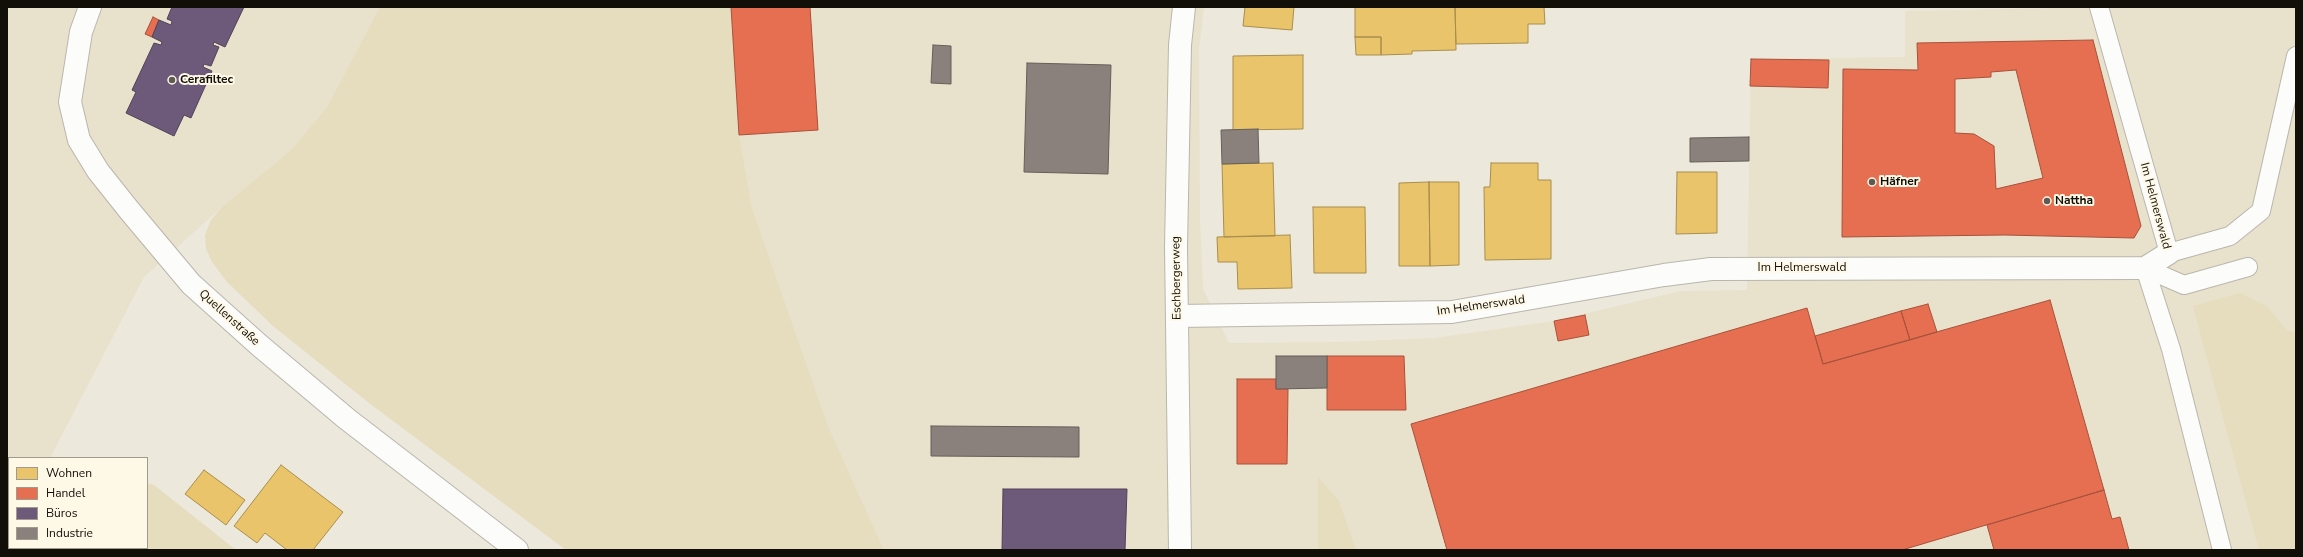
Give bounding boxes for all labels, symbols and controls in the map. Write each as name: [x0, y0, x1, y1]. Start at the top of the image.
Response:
place label: Cerafiltec: [180, 73, 233, 87]
marker: Cerafiltec: [167, 75, 177, 85]
street label: Im Helmerswald: [2137, 161, 2173, 251]
place label: Häfner: [1880, 175, 1918, 189]
marker: Häfner: [1867, 177, 1877, 187]
place label: Nattha: [2055, 194, 2093, 208]
marker: Nattha: [2042, 196, 2052, 206]
street label: Eschbergerweg: [1169, 236, 1185, 320]
street label: Im Helmerswald: [1758, 261, 1846, 275]
street label: Quellenstraße: [196, 287, 262, 349]
street label: Im Helmerswald: [1436, 293, 1526, 319]
legend: [8, 457, 148, 549]
text: Wohnen: [46, 465, 92, 481]
text: Handel: [46, 485, 85, 501]
text: Büros: [46, 505, 78, 521]
text: Industrie: [46, 525, 93, 541]

